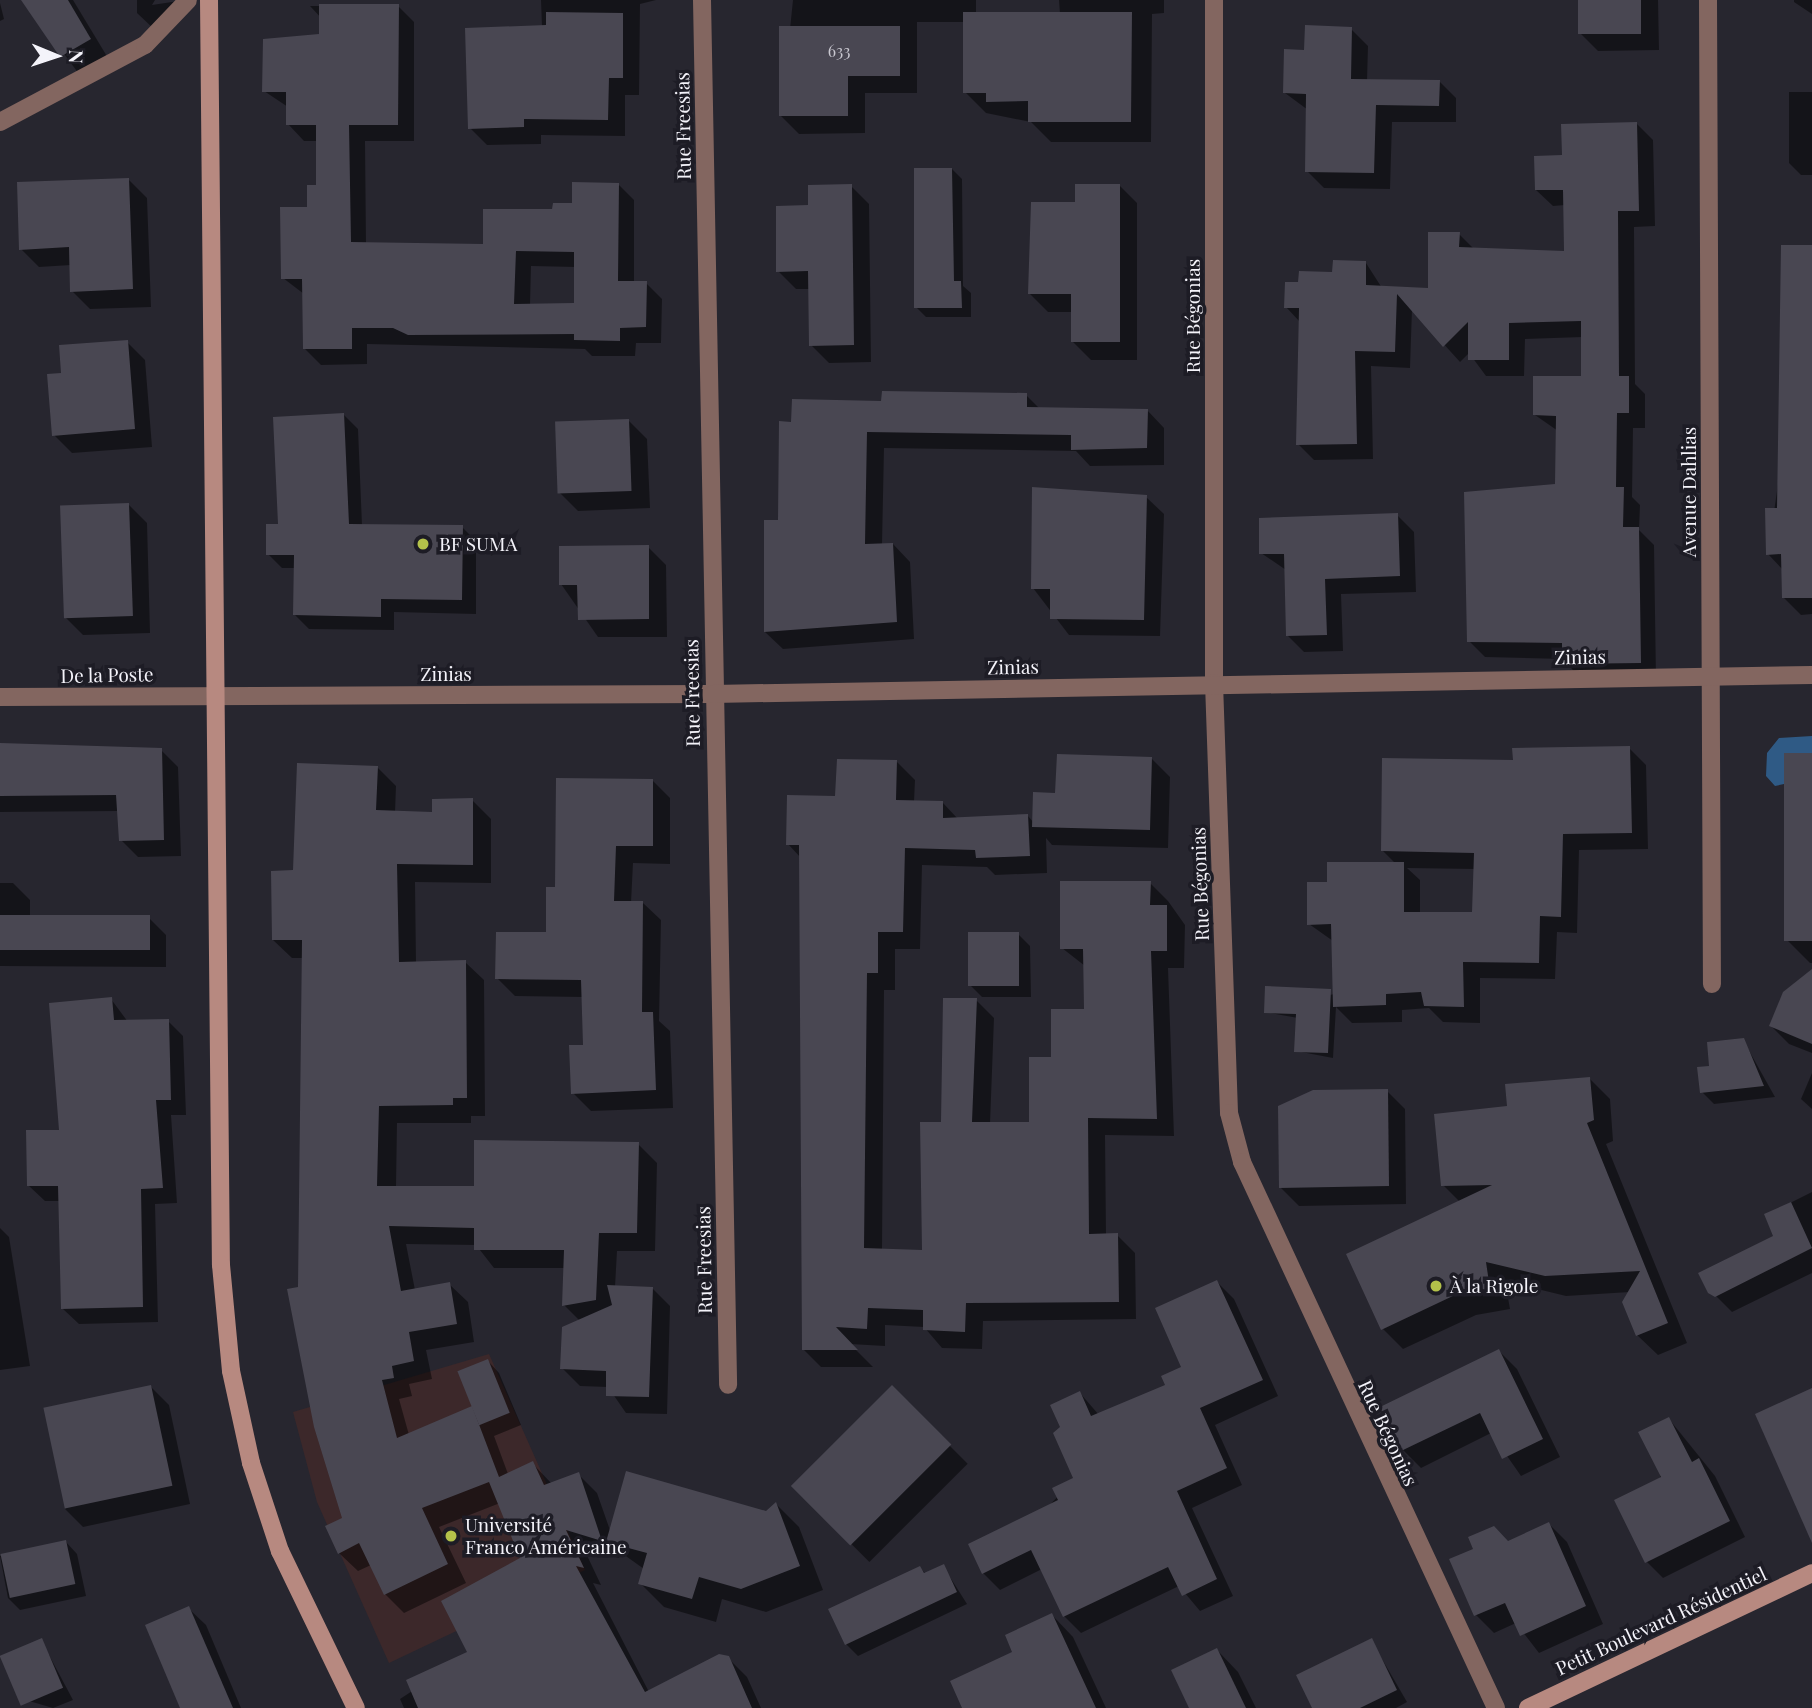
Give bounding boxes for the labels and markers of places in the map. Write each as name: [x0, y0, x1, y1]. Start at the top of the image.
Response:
place label: BF SUMA: [439, 533, 518, 555]
marker: BF SUMA: [413, 534, 433, 554]
place label: À la Rigole: [1450, 1275, 1539, 1297]
marker: À la Rigole: [1428, 1278, 1444, 1294]
place label: Université Franco Américaine: [465, 1514, 627, 1558]
marker: Université Franco Américaine: [443, 1528, 459, 1544]

